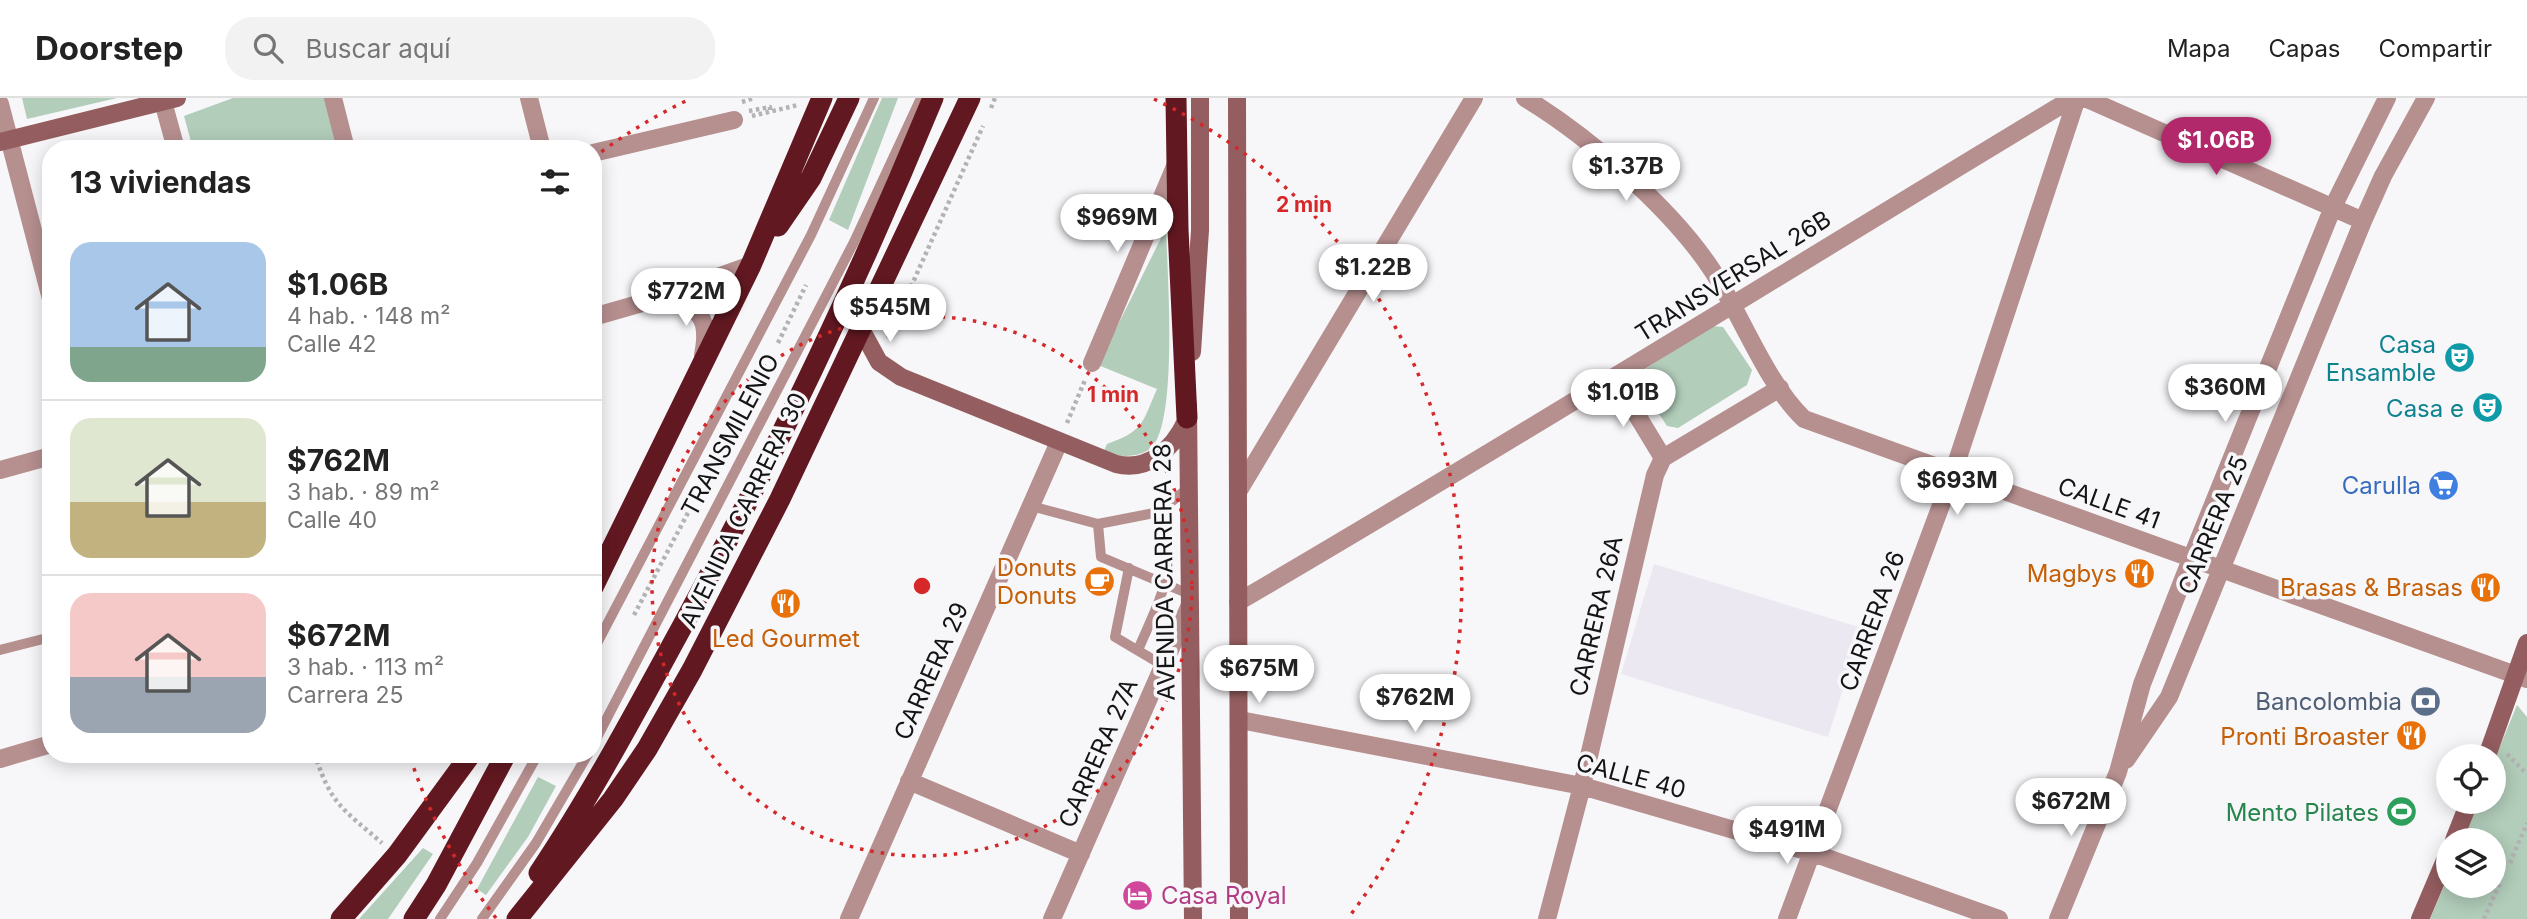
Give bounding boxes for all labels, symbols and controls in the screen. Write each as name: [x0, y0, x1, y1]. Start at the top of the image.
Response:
search box: [225, 17, 715, 80]
text: Doorstep: [35, 28, 183, 68]
icon: search: [249, 29, 287, 67]
text: Buscar aquí: [305, 33, 451, 64]
text: Mapa: [2167, 34, 2230, 63]
text: Capas: [2268, 34, 2341, 63]
text: Compartir: [2379, 34, 2492, 63]
pin: $1.06B: [2159, 118, 2273, 177]
text: $1.06B: [2177, 126, 2255, 154]
pin: $1.37B: [1569, 144, 1683, 203]
text: $1.37B: [1588, 152, 1664, 180]
icon: filters: [536, 163, 574, 201]
text: 13 viviendas: [70, 164, 251, 200]
text: 2 min: [1276, 192, 1332, 217]
pin: $969M: [1068, 194, 1166, 254]
text: $969M: [1076, 203, 1158, 231]
street label: TRANSVERSAL 26B: [1630, 204, 1836, 348]
pin: $1.22B: [1316, 244, 1430, 304]
text: $1.22B: [1335, 253, 1411, 281]
text: $1.06B: [287, 266, 388, 302]
pin: $772M: [637, 268, 735, 328]
icon: home: [126, 270, 210, 354]
text: $772M: [647, 277, 725, 305]
pin: $545M: [841, 285, 939, 344]
text: $545M: [849, 293, 931, 321]
text: 4 hab. · 148 m²: [287, 302, 450, 330]
text: Calle 42: [287, 330, 377, 358]
place label: Casa Ensamble: [2326, 330, 2436, 387]
theatre icon: Casa Ensamble: [2442, 341, 2476, 375]
street label: TRANSMILENIO: [675, 349, 785, 521]
pin: $360M: [2176, 364, 2274, 424]
pin: $1.01B: [1566, 370, 1680, 429]
text: $360M: [2184, 373, 2266, 401]
text: $1.01B: [1587, 378, 1659, 406]
text: 1 min: [1087, 382, 1139, 407]
street label: AVENIDA CARRERA 30: [673, 388, 813, 632]
theatre icon: Casa e: [2470, 391, 2504, 425]
place label: Casa e: [2386, 394, 2464, 423]
text: $762M: [287, 442, 390, 478]
street label: AVENIDA CARRERA 28: [1147, 443, 1181, 701]
icon: home: [126, 446, 210, 530]
street label: CARRERA 25: [2172, 451, 2254, 599]
pin: $693M: [1908, 458, 2006, 517]
text: $693M: [1916, 466, 1998, 494]
supermarket icon: Carulla: [2427, 468, 2461, 502]
street label: CALLE 41: [2054, 471, 2164, 535]
place label: Carulla: [2342, 471, 2421, 500]
text: 3 hab. · 89 m²: [287, 478, 440, 506]
text: Calle 40: [287, 506, 377, 534]
street label: CARRERA 26A: [1563, 533, 1629, 699]
street label: CARRERA 26: [1833, 547, 1911, 695]
place label: Donuts Donuts: [997, 553, 1077, 610]
restaurant icon: Magbys: [2123, 556, 2157, 590]
place label: Magbys: [2027, 559, 2117, 588]
cafe icon: Donuts Donuts: [1083, 564, 1117, 598]
restaurant icon: Brasas & Brasas: [2469, 570, 2503, 604]
place label: Brasas & Brasas: [2280, 573, 2463, 602]
centre of rings: [910, 574, 934, 598]
restaurant icon: Led Gourmet: [769, 587, 803, 621]
street label: CARRERA 29: [888, 598, 974, 744]
text: $672M: [287, 617, 390, 653]
icon: home: [126, 621, 210, 705]
place label: Led Gourmet: [712, 624, 860, 653]
pin: $675M: [1210, 646, 1308, 705]
text: 3 hab. · 113 m²: [287, 653, 444, 681]
text: $675M: [1219, 654, 1299, 682]
street label: CARRERA 27A: [1052, 674, 1144, 832]
pin: $762M: [1366, 674, 1464, 734]
text: Carrera 25: [287, 681, 403, 709]
text: $762M: [1376, 683, 1454, 711]
bank icon: Bancolombia: [2408, 684, 2442, 718]
place label: Bancolombia: [2255, 687, 2402, 716]
restaurant icon: Pronti Broaster: [2395, 719, 2429, 753]
place label: Pronti Broaster: [2220, 722, 2389, 751]
map controls: [2436, 744, 2506, 898]
button: locate: [2436, 744, 2506, 814]
street label: CALLE 40: [1573, 747, 1689, 805]
pin: $672M: [2022, 778, 2120, 838]
text: $672M: [2031, 787, 2111, 815]
sports icon: Mento Pilates: [2385, 795, 2419, 829]
place label: Mento Pilates: [2226, 798, 2379, 827]
pin: $491M: [1738, 806, 1836, 866]
text: $491M: [1749, 815, 1825, 843]
button: layers: [2436, 828, 2506, 898]
hotel icon: Casa Royal: [1121, 878, 1155, 912]
place label: Casa Royal: [1161, 881, 1287, 910]

